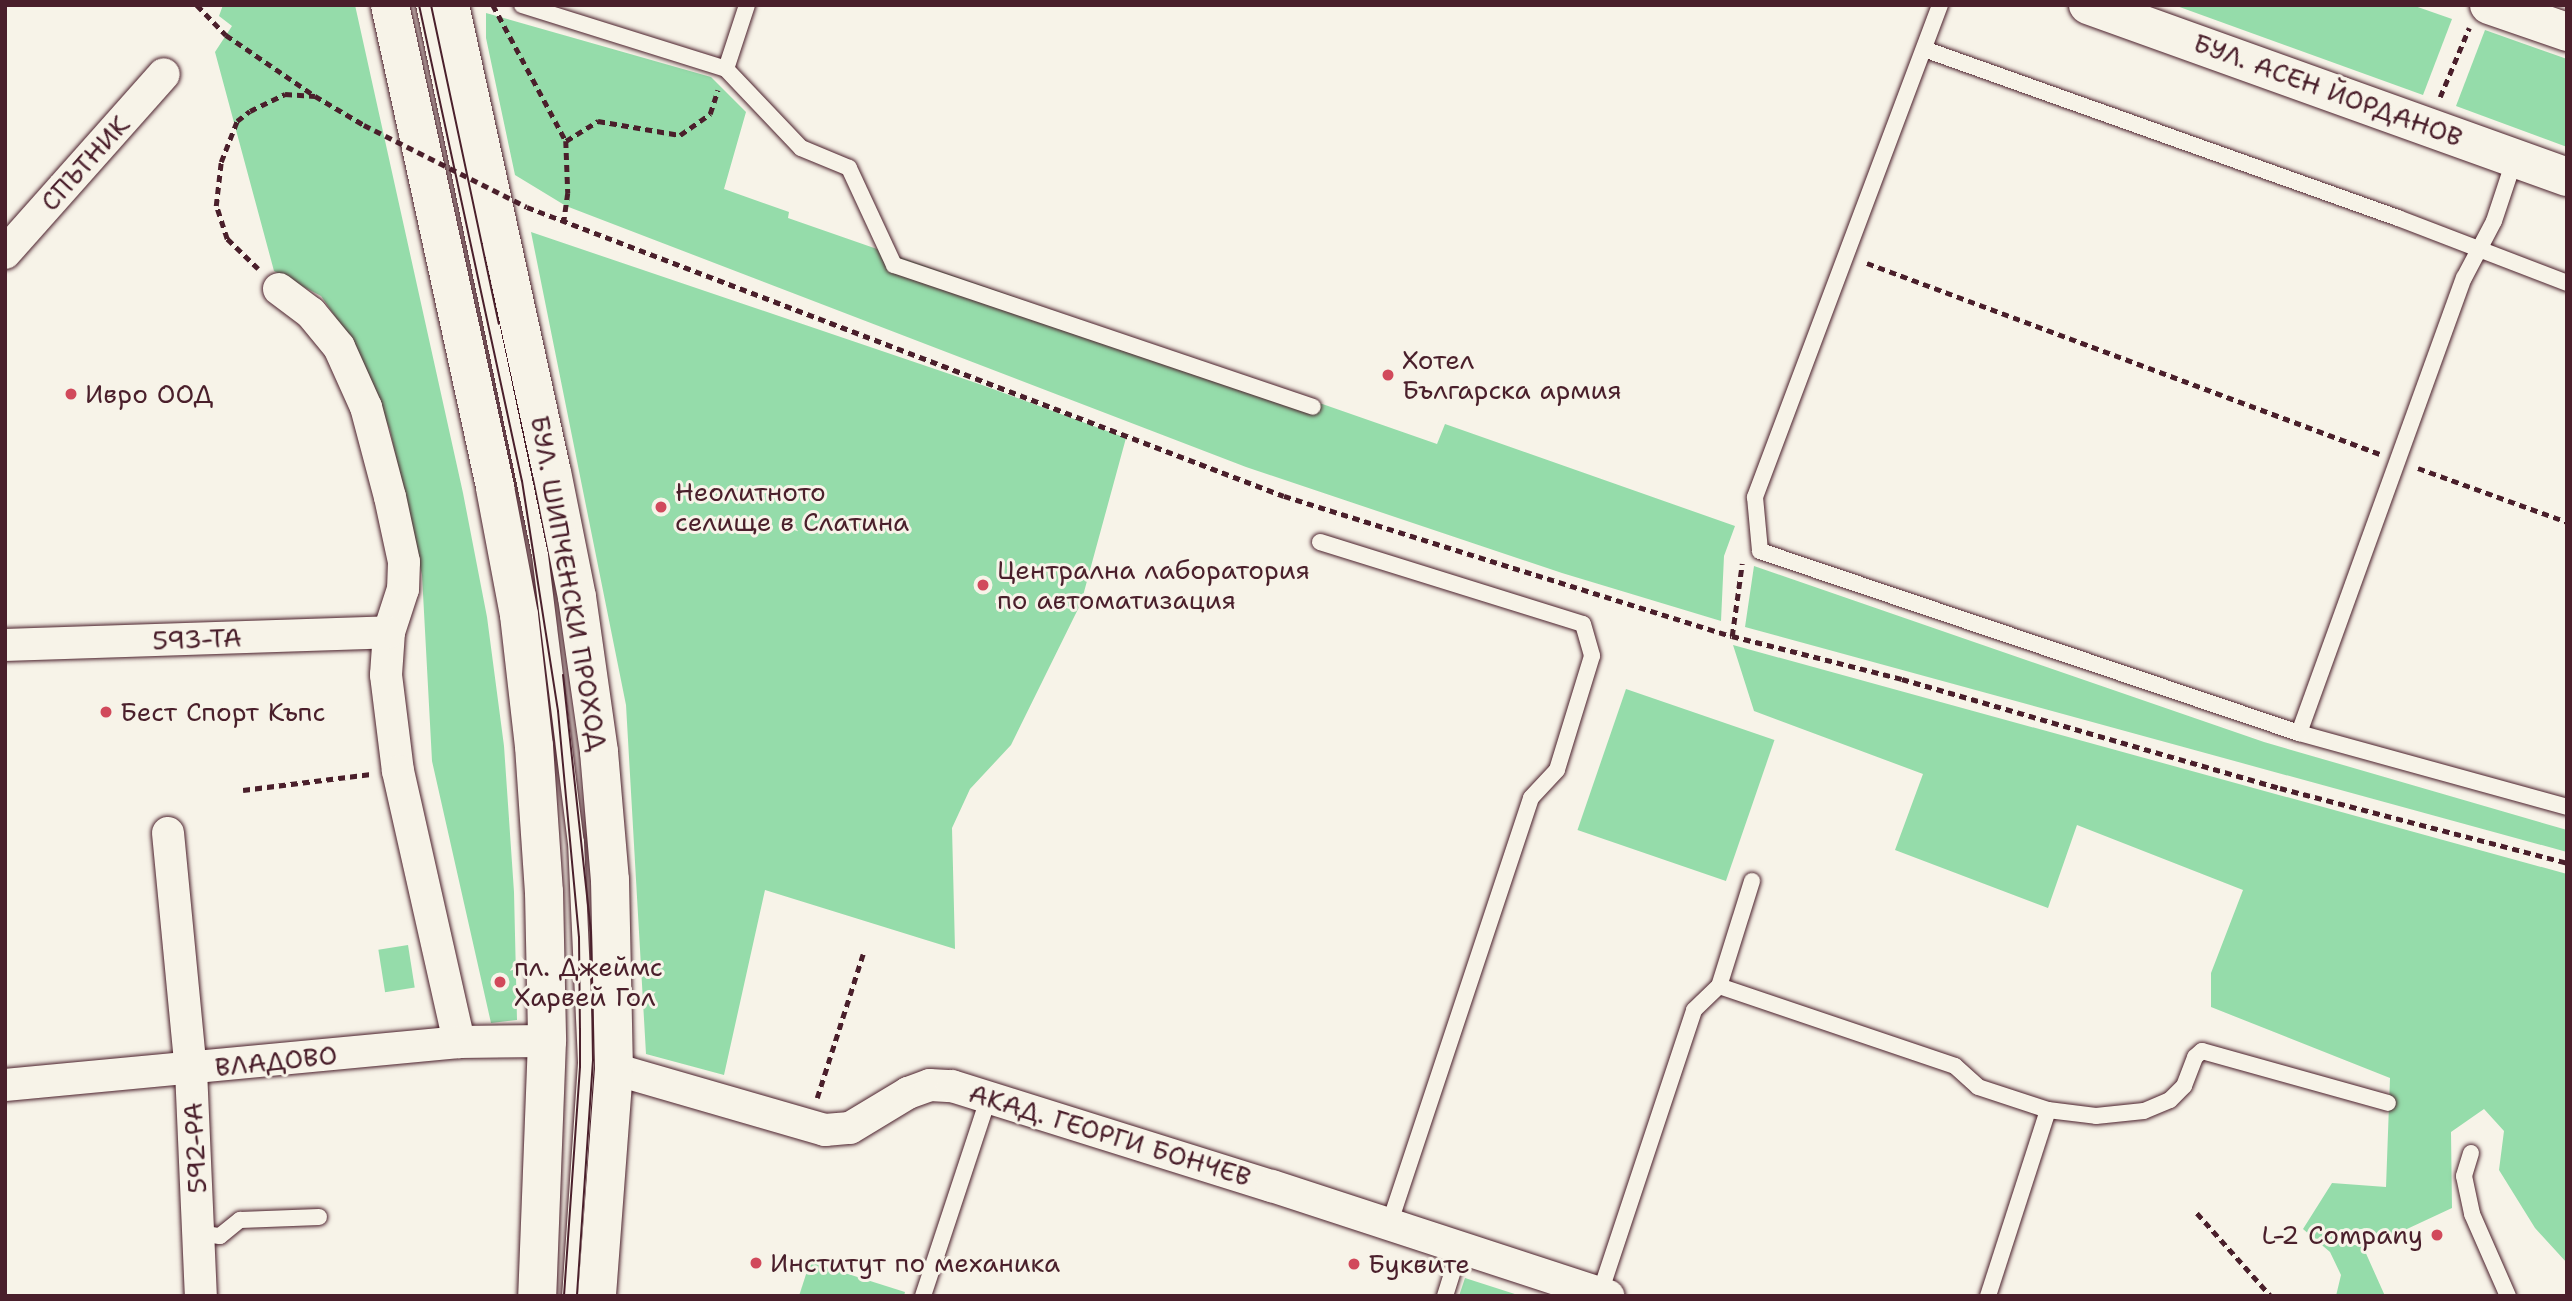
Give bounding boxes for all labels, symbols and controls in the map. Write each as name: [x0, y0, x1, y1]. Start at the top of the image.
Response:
street label: БУЛ. АСЕН ЙОРДАНОВ: [2189, 27, 2467, 153]
street label: СПЪТНИК: [34, 109, 136, 217]
place label: Хотел Българска армия: [1402, 344, 1622, 406]
marker: Хотел Българска армия: [1380, 367, 1396, 383]
place label: Ивро ООД: [85, 378, 213, 410]
marker: Ивро ООД: [63, 386, 79, 402]
street label: БУЛ. ШИПЧЕНСКИ ПРОХОД: [524, 413, 614, 753]
place label: Неолитното селище в Слатина: [675, 476, 909, 538]
marker: Неолитното селище в Слатина: [653, 499, 669, 515]
place label: Централна лаборатория по автоматизация: [997, 554, 1310, 616]
marker: Централна лаборатория по автоматизация: [975, 577, 991, 593]
street label: 593-ТА: [152, 622, 242, 656]
place label: Бест Спорт Къпс: [120, 696, 326, 728]
marker: Бест Спорт Къпс: [98, 704, 114, 720]
place label: пл. Джеймс Харвей Гол: [514, 951, 663, 1012]
marker: пл. Джеймс Харвей Гол: [492, 974, 508, 990]
street label: ВЛАДОВО: [213, 1039, 339, 1083]
street label: АКАД. ГЕОРГИ БОНЧЕВ: [965, 1077, 1255, 1193]
street label: 592-РА: [177, 1102, 213, 1194]
place label: L-2 Company: [2262, 1219, 2423, 1251]
marker: L-2 Company: [2429, 1227, 2445, 1243]
place label: Институт по механика: [770, 1247, 1060, 1279]
place label: Буквите: [1368, 1248, 1470, 1280]
marker: Институт по механика: [748, 1255, 764, 1271]
marker: Буквите: [1346, 1256, 1362, 1272]

